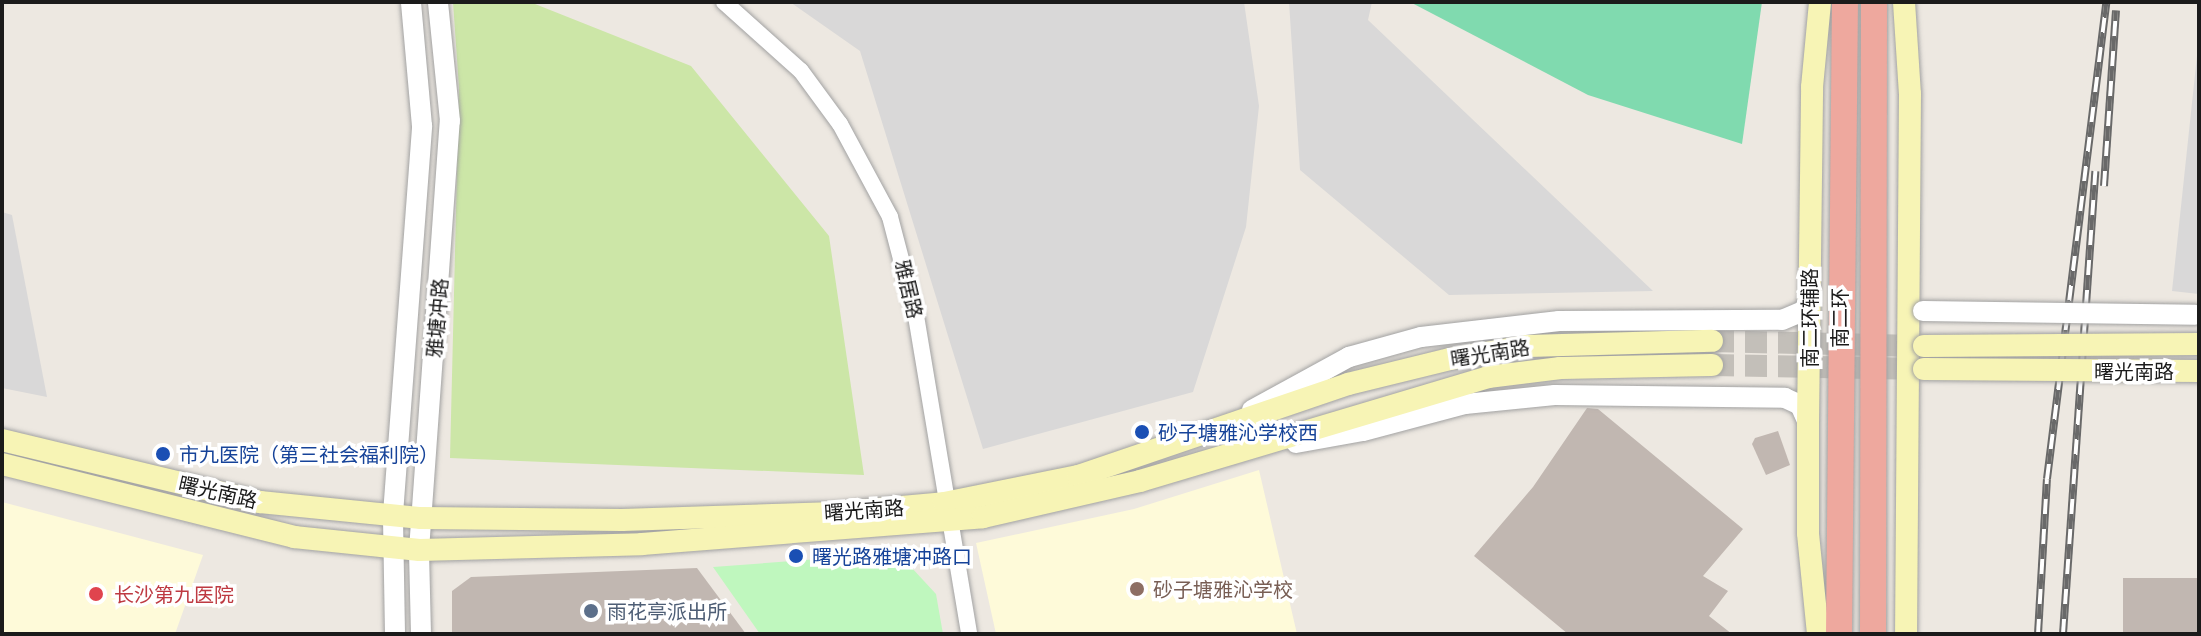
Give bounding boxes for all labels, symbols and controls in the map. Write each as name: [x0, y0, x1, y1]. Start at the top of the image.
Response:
street label: 雅居路: [891, 257, 927, 321]
street label: 南二环辅路: [1797, 268, 1821, 368]
street label: 雅塘冲路: [422, 277, 452, 359]
street label: 南二环: [1827, 288, 1851, 348]
street label: 曙光南路: [1449, 335, 1531, 371]
street label: 曙光南路: [2094, 359, 2174, 383]
place label: 砂子塘雅沁学校西: [1158, 420, 1318, 444]
marker: 砂子塘雅沁学校西: [1133, 423, 1151, 441]
place label: 市九医院（第三社会福利院）: [179, 442, 439, 466]
marker: 市九医院（第三社会福利院）: [154, 445, 172, 463]
street label: 曙光南路: [176, 471, 260, 513]
street label: 曙光南路: [823, 495, 905, 525]
place label: 曙光路雅塘冲路口: [812, 544, 972, 568]
marker: 曙光路雅塘冲路口: [787, 547, 805, 565]
place label: 砂子塘雅沁学校: [1153, 577, 1293, 601]
marker: 砂子塘雅沁学校: [1128, 580, 1146, 598]
place label: 长沙第九医院: [114, 582, 234, 606]
marker: 长沙第九医院: [85, 583, 107, 605]
place label: 雨花亭派出所: [607, 599, 727, 623]
marker: 雨花亭派出所: [582, 602, 600, 620]

